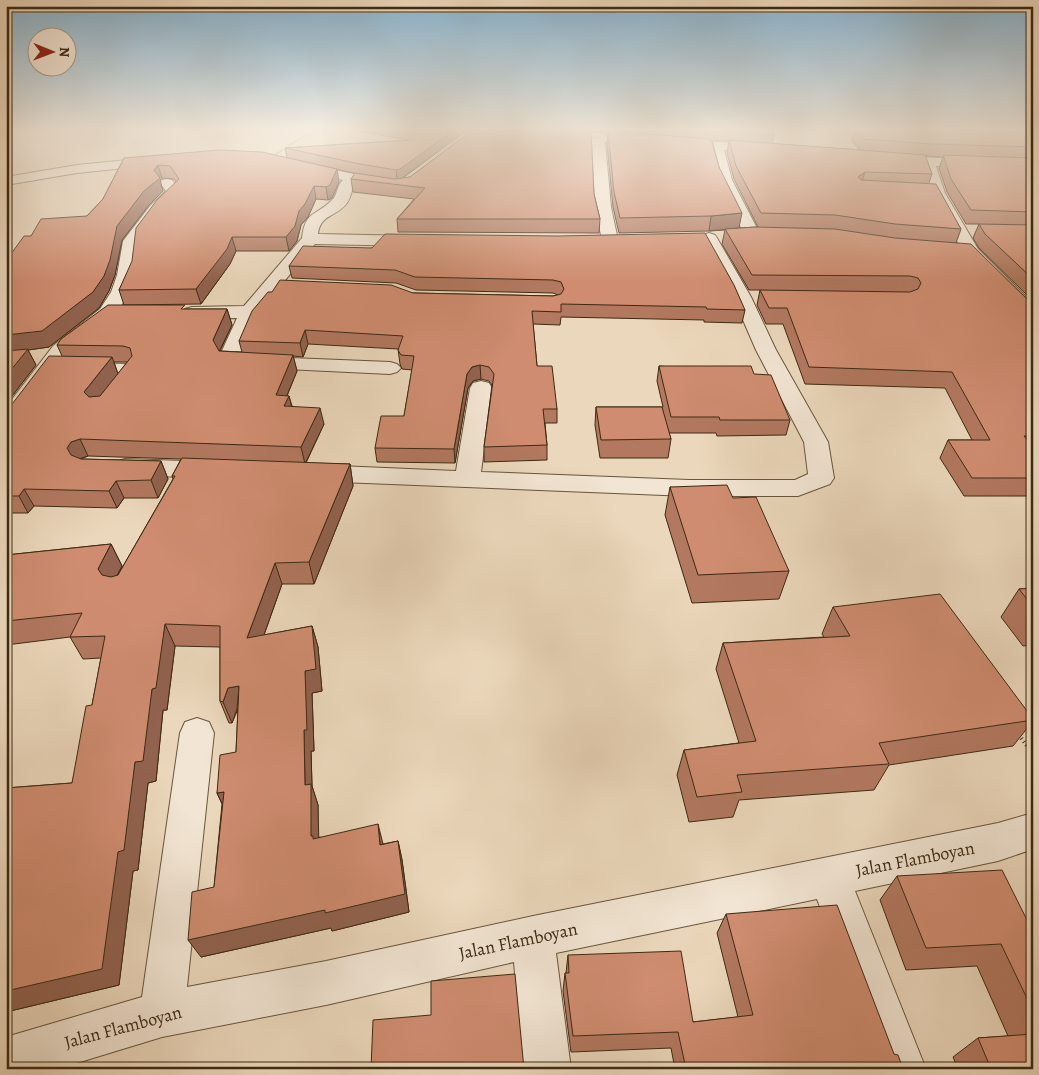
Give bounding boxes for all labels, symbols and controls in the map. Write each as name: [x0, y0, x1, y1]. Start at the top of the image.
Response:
north arrow: [28, 28, 78, 78]
text: N: [55, 47, 74, 57]
street label: Jalan Flamboyan: [853, 836, 977, 882]
street label: Jalan Flamboyan: [456, 917, 580, 965]
street label: Jalan Flamboyan: [62, 1000, 185, 1054]

